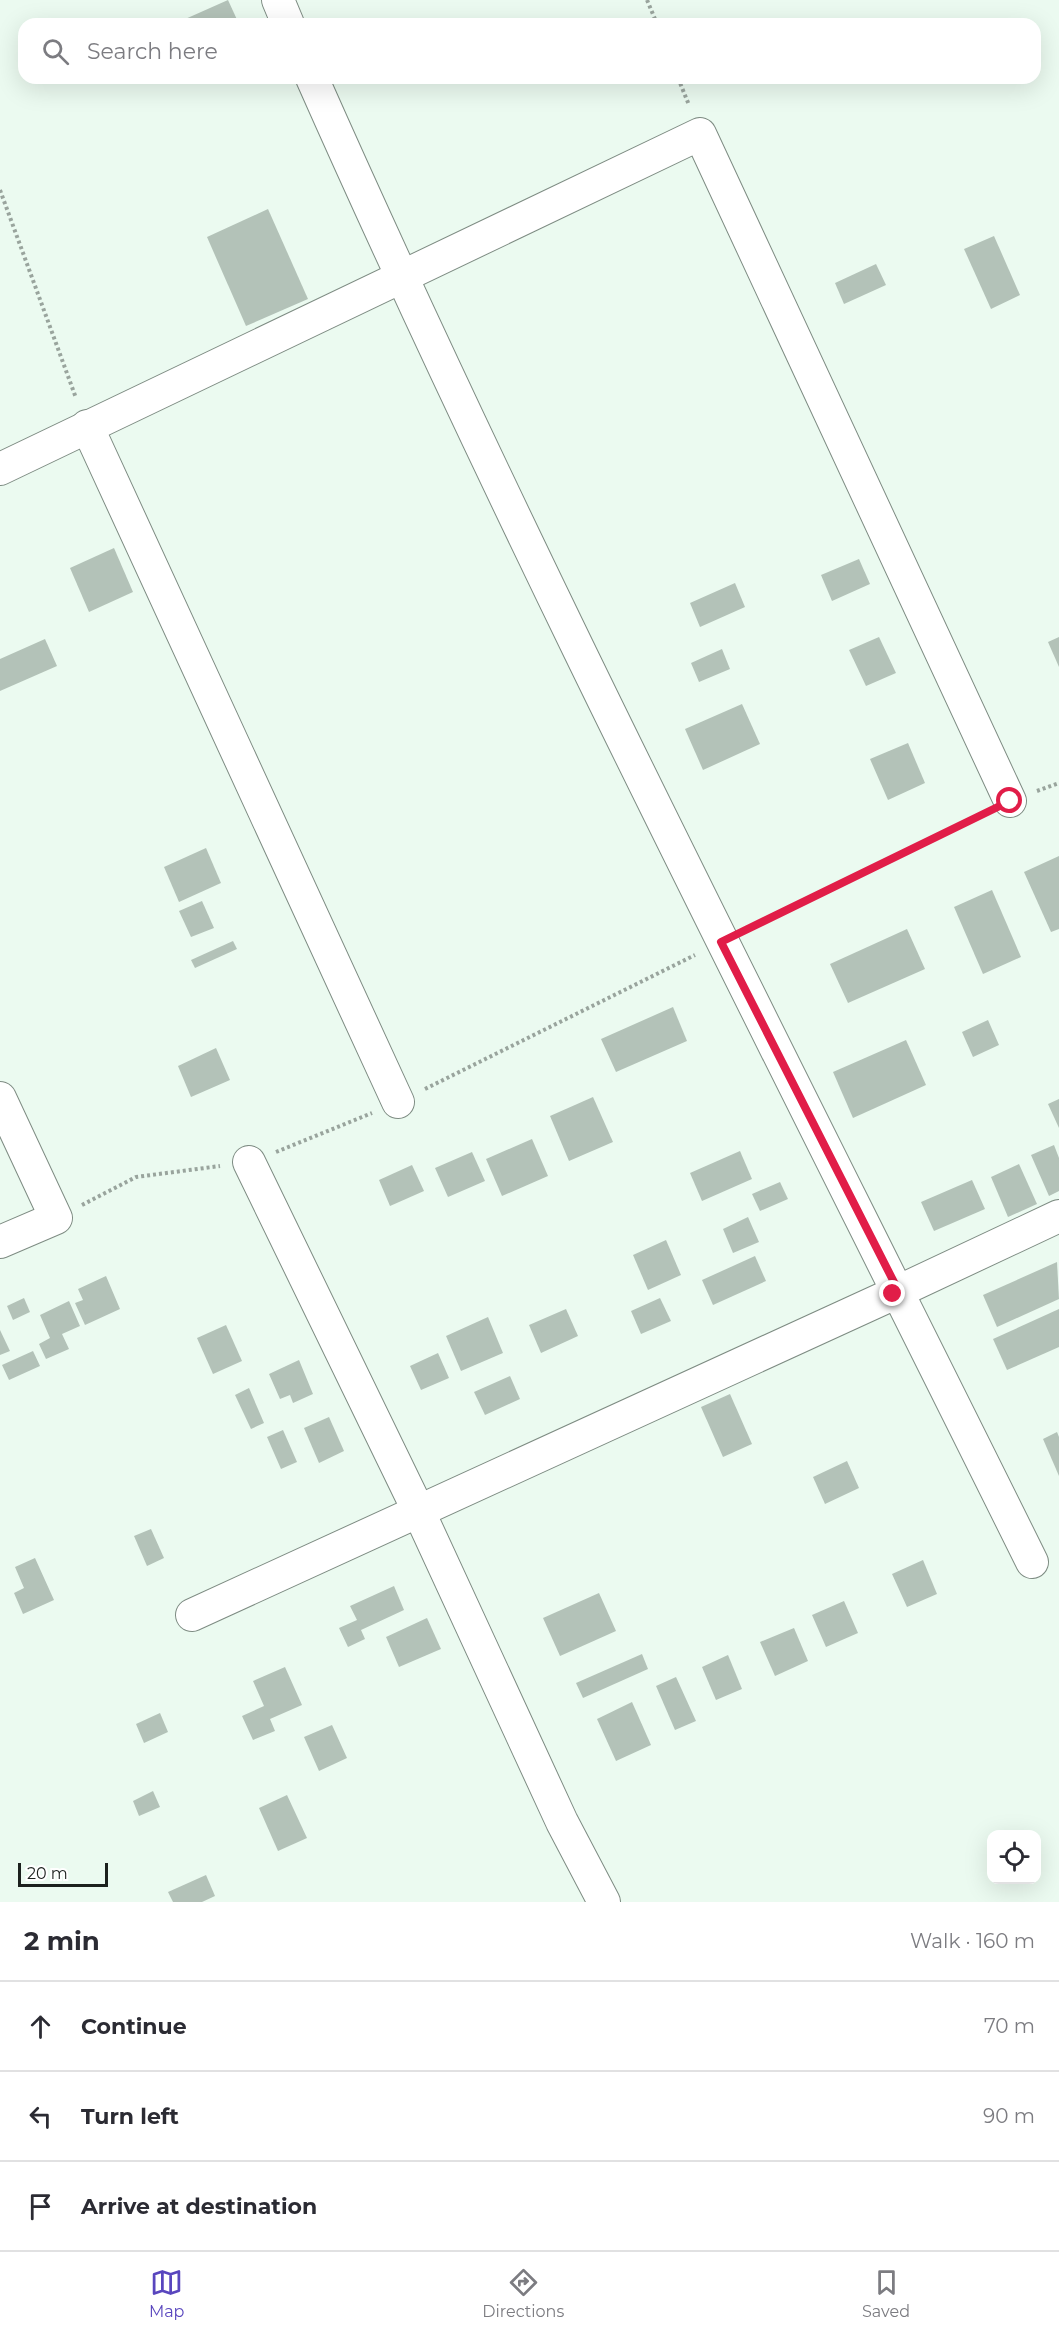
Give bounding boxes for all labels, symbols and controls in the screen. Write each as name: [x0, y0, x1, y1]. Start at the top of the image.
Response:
search box: [18, 18, 1041, 84]
icon: search: [39, 35, 72, 68]
text: Search here: [87, 38, 218, 65]
route start: [996, 787, 1022, 813]
route end: [879, 1280, 905, 1306]
map controls: [987, 1830, 1041, 1884]
button: locate: [987, 1830, 1041, 1884]
scale bar: [18, 1860, 108, 1888]
text: 20 m: [27, 1864, 68, 1883]
text: 2 min: [24, 1925, 100, 1957]
text: Walk · 160 m: [910, 1929, 1035, 1953]
icon: ahead: [24, 2010, 57, 2043]
text: Continue: [81, 2013, 187, 2040]
text: 70 m: [984, 2014, 1035, 2038]
icon: left: [24, 2100, 57, 2133]
text: Turn left: [81, 2103, 179, 2130]
text: 90 m: [983, 2104, 1035, 2128]
icon: arrive: [24, 2190, 57, 2223]
text: Arrive at destination: [81, 2193, 317, 2220]
tab: Map: [149, 2266, 184, 2321]
tab: Directions: [482, 2266, 564, 2321]
tab: Saved: [862, 2266, 910, 2321]

